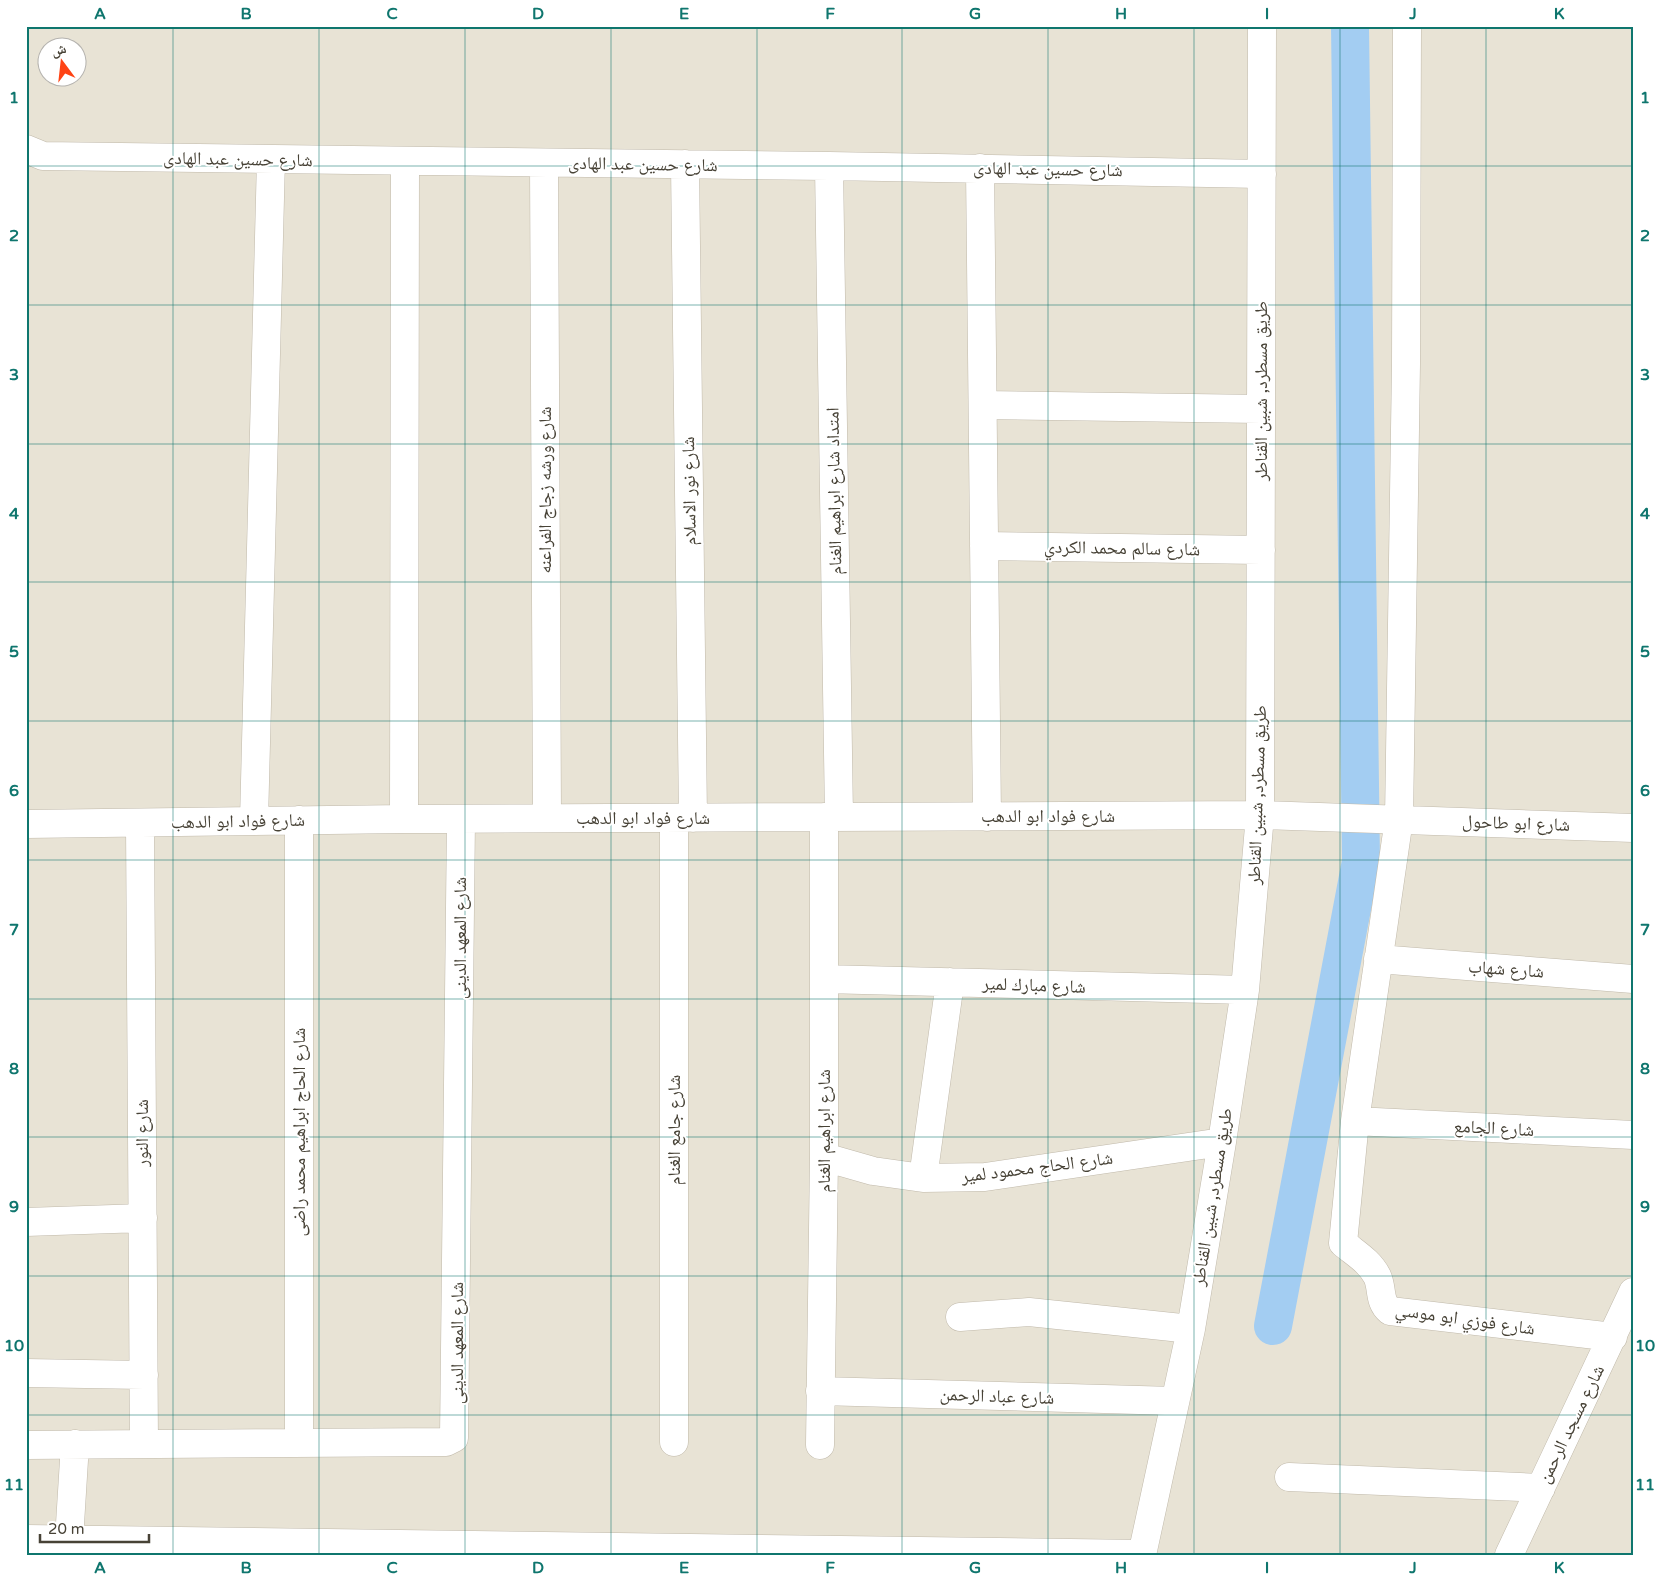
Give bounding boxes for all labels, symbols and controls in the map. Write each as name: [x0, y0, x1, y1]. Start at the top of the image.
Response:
text: A: [94, 4, 106, 24]
text: B: [240, 4, 252, 24]
text: C: [386, 4, 398, 24]
text: D: [532, 4, 544, 24]
text: E: [679, 4, 689, 24]
text: F: [825, 4, 835, 24]
text: G: [969, 4, 981, 24]
text: H: [1115, 4, 1127, 24]
text: I: [1265, 4, 1269, 24]
text: J: [1408, 4, 1417, 24]
text: K: [1554, 4, 1565, 24]
north arrow: [38, 38, 88, 88]
text: ش: [49, 40, 68, 60]
text: 1: [9, 88, 19, 108]
text: 1: [1640, 88, 1650, 108]
street label: شارع حسين عبد الهادى: [163, 147, 313, 171]
street label: شارع حسين عبد الهادى: [568, 152, 718, 176]
street label: شارع حسين عبد الهادى: [973, 157, 1123, 181]
text: 2: [9, 226, 19, 246]
text: 2: [1640, 226, 1650, 246]
street label: طريق مسطرد, شبين القناطر: [1250, 301, 1272, 482]
text: 3: [9, 365, 19, 385]
text: 3: [1640, 365, 1650, 385]
street label: شارع ورشه زجاج الفراعنه: [534, 406, 557, 574]
street label: امتداد شارع ابراهيم الغنام: [822, 407, 847, 575]
street label: شارع نور الاسلام: [677, 436, 702, 546]
text: 4: [9, 504, 19, 524]
text: 4: [1640, 504, 1650, 524]
street label: شارع سالم محمد الكردي: [1044, 536, 1200, 564]
text: 5: [9, 642, 19, 662]
text: 5: [1640, 642, 1650, 662]
street label: طريق مسطرد, شبين القناطر: [1243, 705, 1271, 886]
text: 6: [9, 781, 19, 801]
text: 6: [1640, 781, 1650, 801]
street label: شارع فواد ابو الدهب: [981, 805, 1115, 827]
street label: شارع فواد ابو الدهب: [576, 807, 710, 829]
street label: شارع فواد ابو الدهب: [171, 809, 305, 833]
street label: شارع ابو طاحول: [1462, 810, 1570, 836]
street label: شارع المعهد الدينى: [449, 877, 471, 999]
text: 7: [9, 920, 19, 940]
text: 7: [1640, 920, 1650, 940]
street label: شارع شهاب: [1467, 955, 1545, 983]
street label: شارع مبارك لمير: [981, 972, 1086, 998]
street label: شارع الحاج ابراهيم محمد راضى: [288, 1028, 311, 1236]
text: 8: [9, 1059, 19, 1079]
text: 8: [1640, 1059, 1650, 1079]
street label: شارع ابراهيم الغنام: [813, 1069, 836, 1193]
street label: شارع جامع الغنام: [663, 1075, 686, 1185]
street label: شارع النور: [131, 1099, 153, 1168]
street label: طريق مسطرد, شبين القناطر: [1187, 1106, 1237, 1289]
street label: شارع الجامع: [1453, 1115, 1535, 1142]
street label: شارع الحاج محمود لمير: [959, 1147, 1114, 1188]
text: 9: [9, 1197, 19, 1217]
text: 9: [1640, 1197, 1650, 1217]
street label: شارع المعهد الدينى: [446, 1282, 468, 1404]
street label: شارع فوزي ابو موسي: [1393, 1298, 1536, 1343]
text: 10: [4, 1336, 24, 1356]
text: 10: [1635, 1336, 1655, 1356]
street label: شارع مسجد الرحمن: [1533, 1361, 1609, 1487]
street label: شارع عباد الرحمن: [939, 1383, 1055, 1409]
text: 11: [4, 1475, 24, 1495]
text: 11: [1635, 1475, 1655, 1495]
scale bar: [40, 1511, 149, 1543]
text: 20 m: [48, 1520, 85, 1538]
text: A: [94, 1558, 106, 1578]
text: B: [240, 1558, 252, 1578]
text: C: [386, 1558, 398, 1578]
text: D: [532, 1558, 544, 1578]
text: E: [679, 1558, 689, 1578]
text: F: [825, 1558, 835, 1578]
text: G: [969, 1558, 981, 1578]
text: H: [1115, 1558, 1127, 1578]
text: I: [1265, 1558, 1269, 1578]
text: J: [1408, 1558, 1417, 1578]
text: K: [1554, 1558, 1565, 1578]

